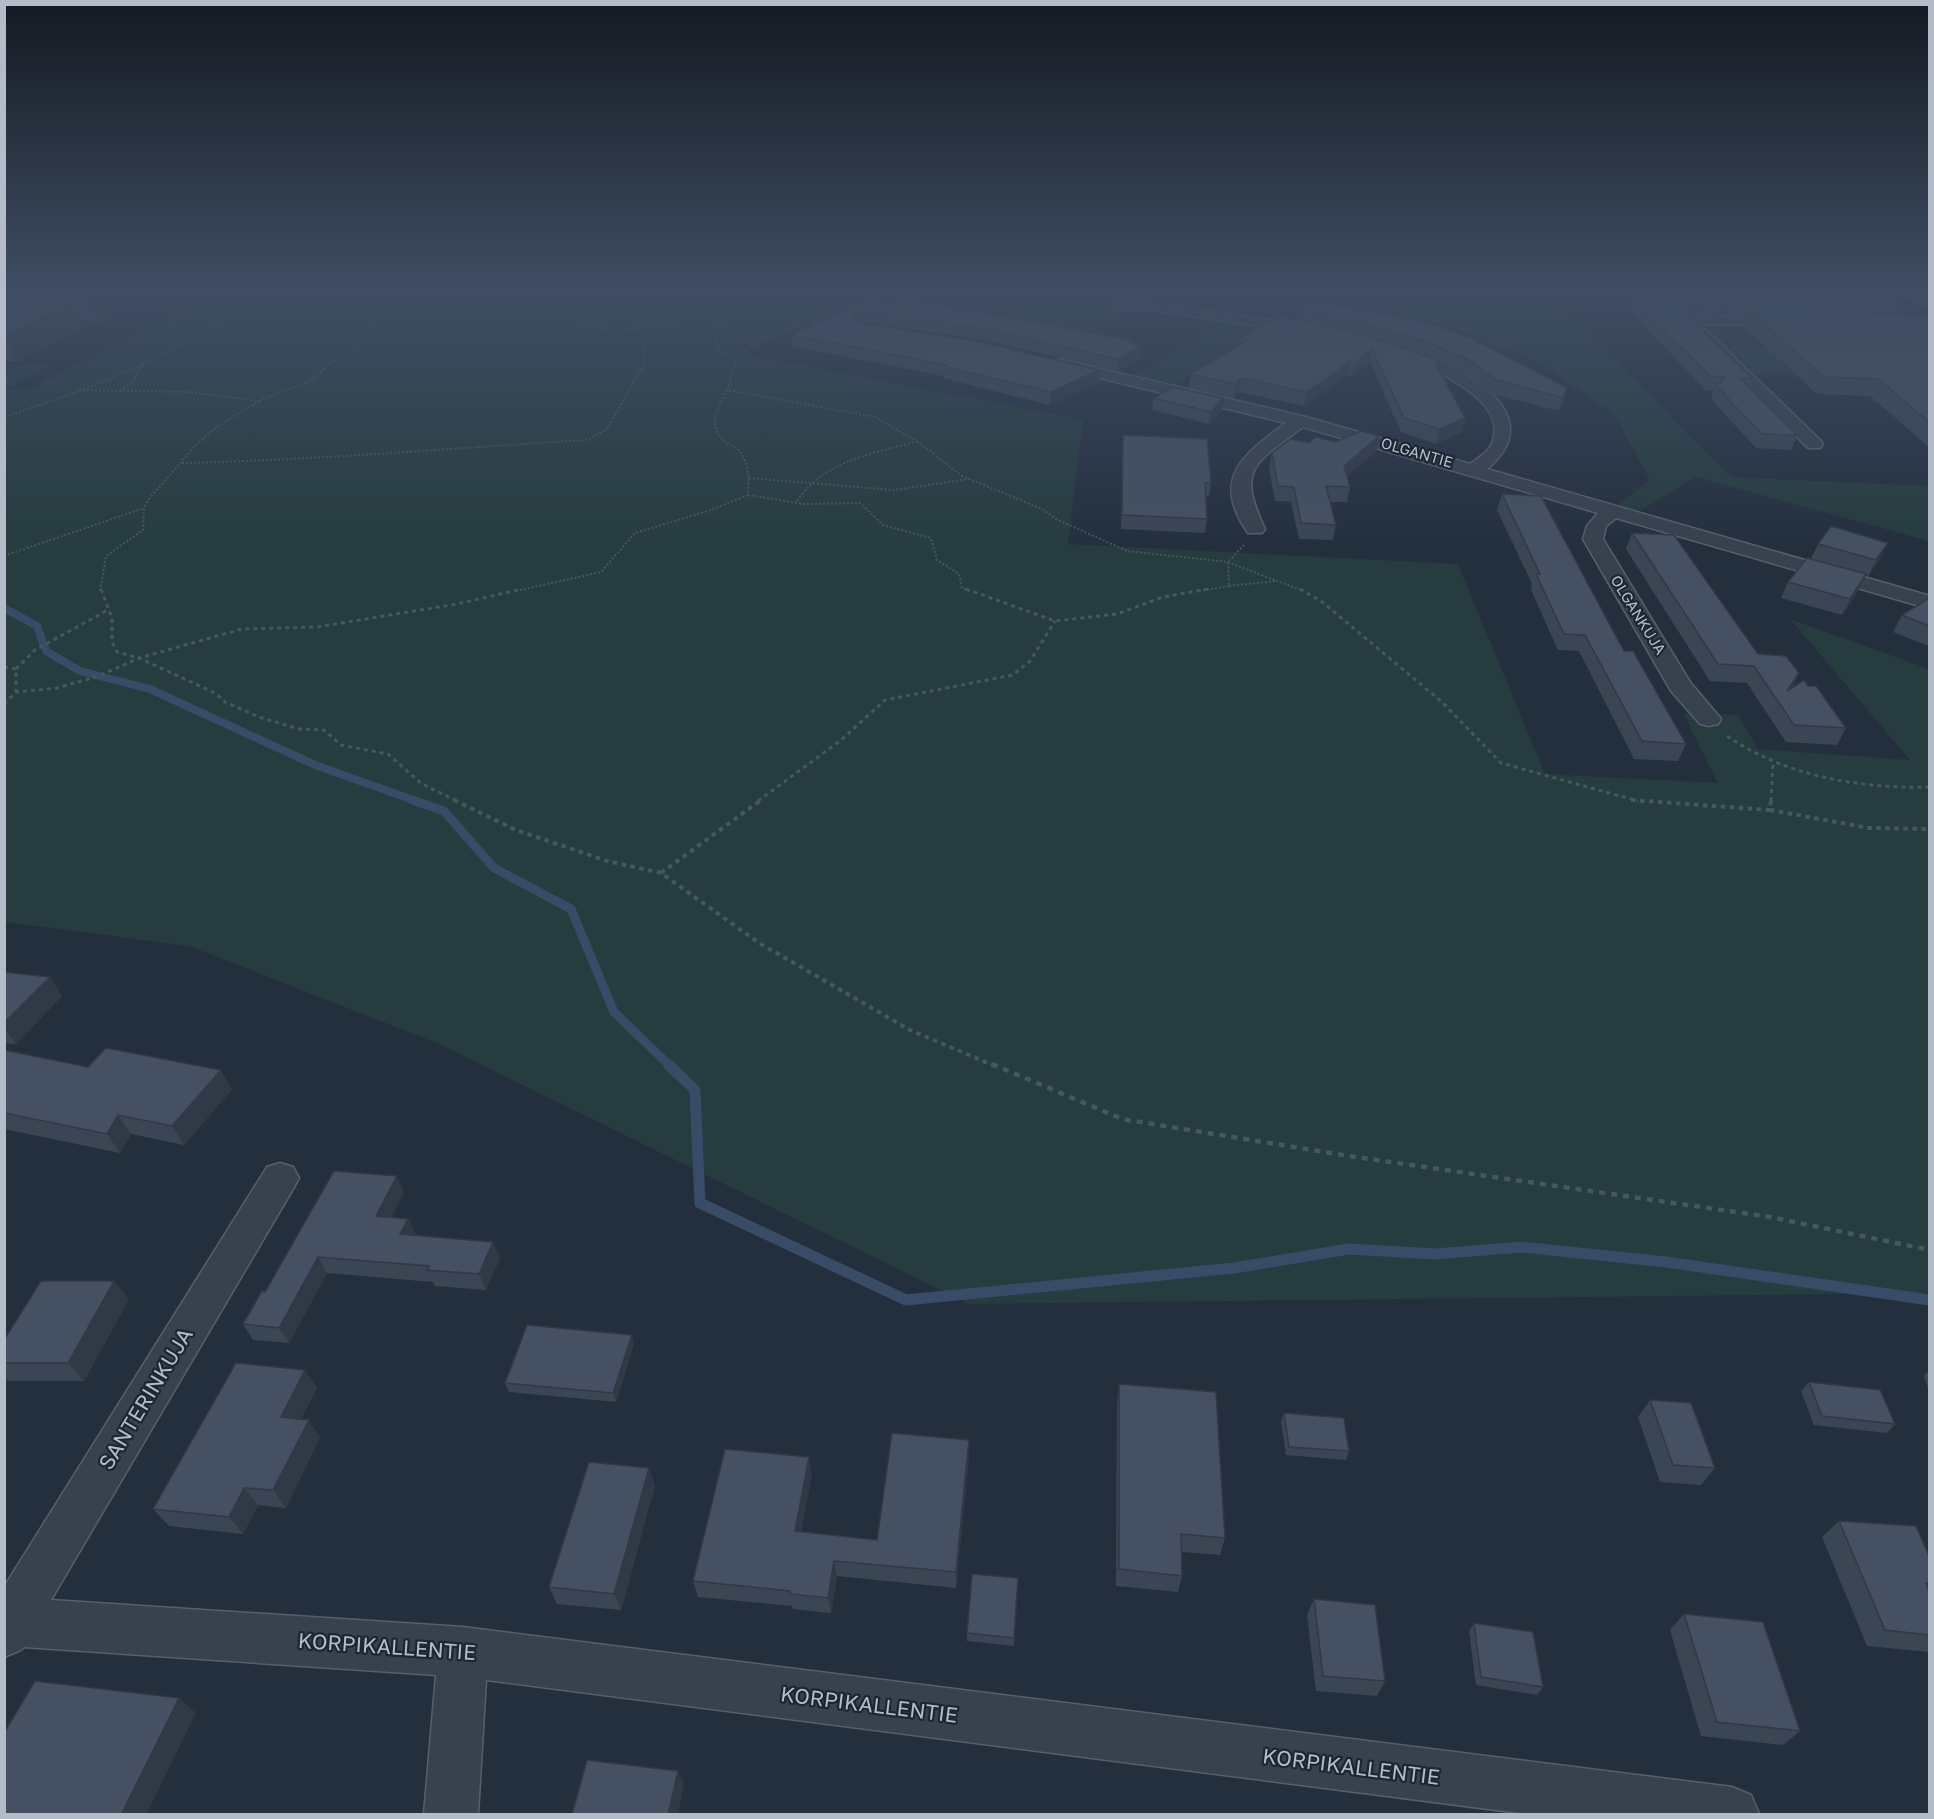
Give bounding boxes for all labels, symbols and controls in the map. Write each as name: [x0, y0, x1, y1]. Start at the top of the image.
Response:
street label: OLGANTIE: [1379, 433, 1455, 471]
street label: OLGANKUJA: [1607, 572, 1670, 657]
street label: SANTERINKUJA: [93, 1323, 198, 1474]
street label: KORPIKALLENTIE: [297, 1627, 477, 1665]
street label: KORPIKALLENTIE: [779, 1680, 959, 1728]
street label: KORPIKALLENTIE: [1261, 1742, 1441, 1790]

